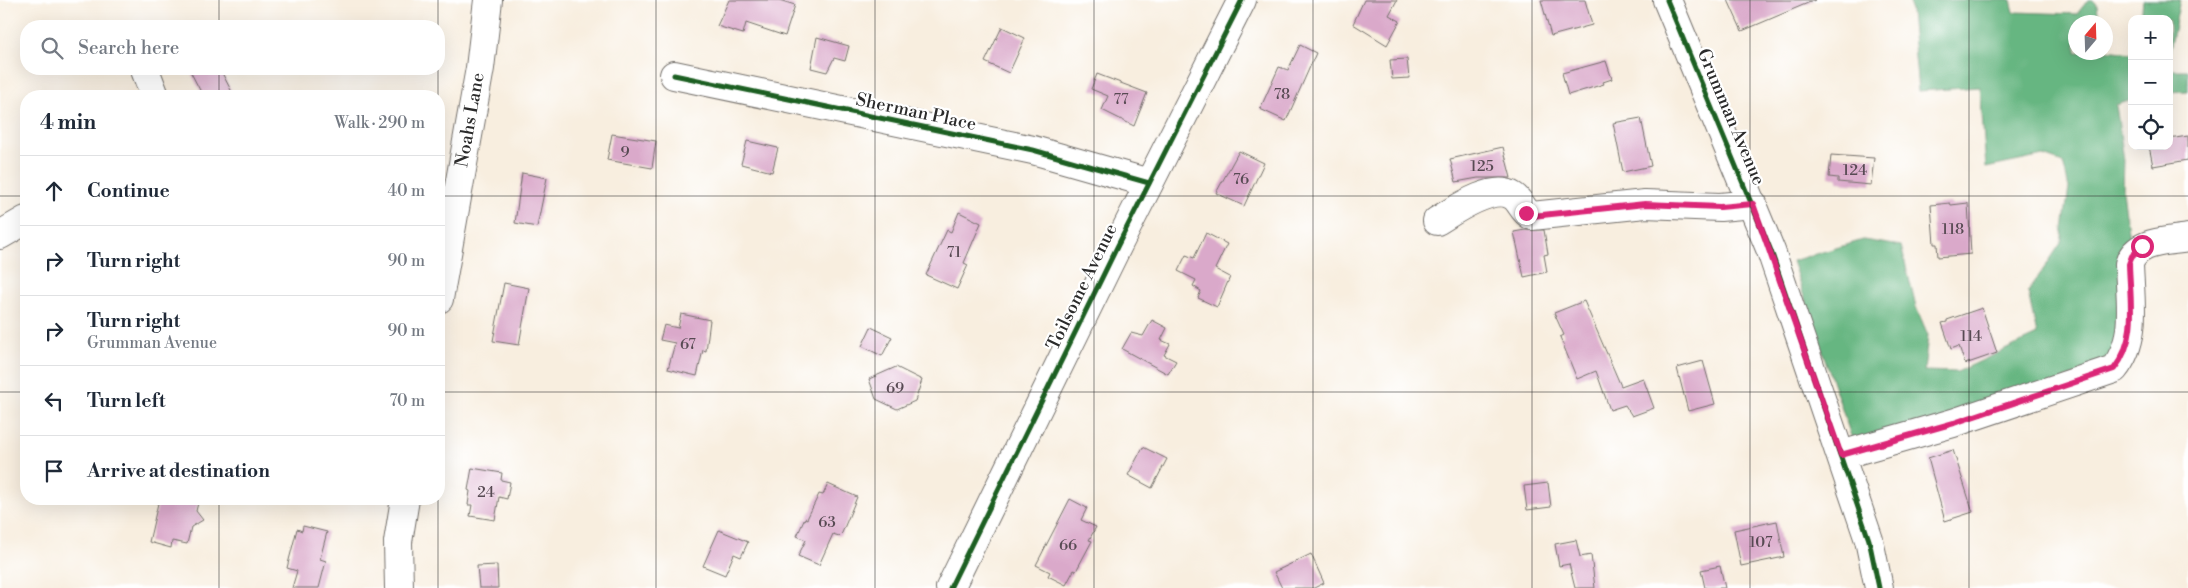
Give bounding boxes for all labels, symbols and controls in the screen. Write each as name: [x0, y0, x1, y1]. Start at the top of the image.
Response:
north arrow: [2068, 15, 2113, 60]
map controls: [2128, 15, 2173, 150]
button: +: [2128, 15, 2173, 60]
search box: [20, 20, 445, 75]
icon: search: [38, 34, 66, 62]
text: Search here: [78, 36, 179, 60]
street label: Grumman Avenue: [1692, 45, 1770, 189]
button: −: [2128, 60, 2173, 105]
street label: Noahs Lane: [450, 71, 490, 169]
house number: 78: [1274, 85, 1290, 104]
street label: Sherman Place: [854, 88, 978, 136]
house number: 77: [1113, 90, 1129, 109]
button: locate: [2128, 105, 2173, 150]
text: 4 min: [40, 110, 96, 136]
text: Walk · 290 m: [334, 113, 425, 133]
house number: 9: [620, 143, 630, 162]
house number: 125: [1470, 157, 1494, 176]
house number: 124: [1843, 161, 1867, 180]
house number: 76: [1233, 170, 1249, 189]
icon: ahead: [40, 177, 68, 205]
text: Continue: [87, 179, 170, 203]
text: 40 m: [388, 181, 425, 201]
route end: [1515, 202, 1538, 225]
street label: Toilsome Avenue: [1041, 220, 1123, 354]
house number: 118: [1942, 220, 1964, 239]
route start: [2131, 235, 2154, 258]
house number: 71: [947, 243, 962, 262]
icon: right: [40, 247, 68, 275]
text: Turn right: [87, 249, 180, 273]
text: 90 m: [387, 251, 425, 271]
text: Turn right: [87, 309, 180, 333]
icon: right: [40, 317, 68, 345]
text: 90 m: [387, 321, 425, 341]
house number: 114: [1960, 327, 1982, 346]
text: Grumman Avenue: [87, 333, 217, 353]
house number: 67: [680, 335, 696, 354]
house number: 69: [886, 379, 904, 398]
icon: left: [40, 387, 68, 415]
text: Turn left: [87, 389, 166, 413]
text: 70 m: [389, 391, 425, 411]
icon: arrive: [40, 457, 68, 485]
text: Arrive at destination: [87, 459, 270, 483]
house number: 24: [477, 483, 495, 502]
house number: 63: [818, 513, 836, 532]
house number: 107: [1749, 533, 1773, 552]
house number: 66: [1059, 536, 1077, 555]

